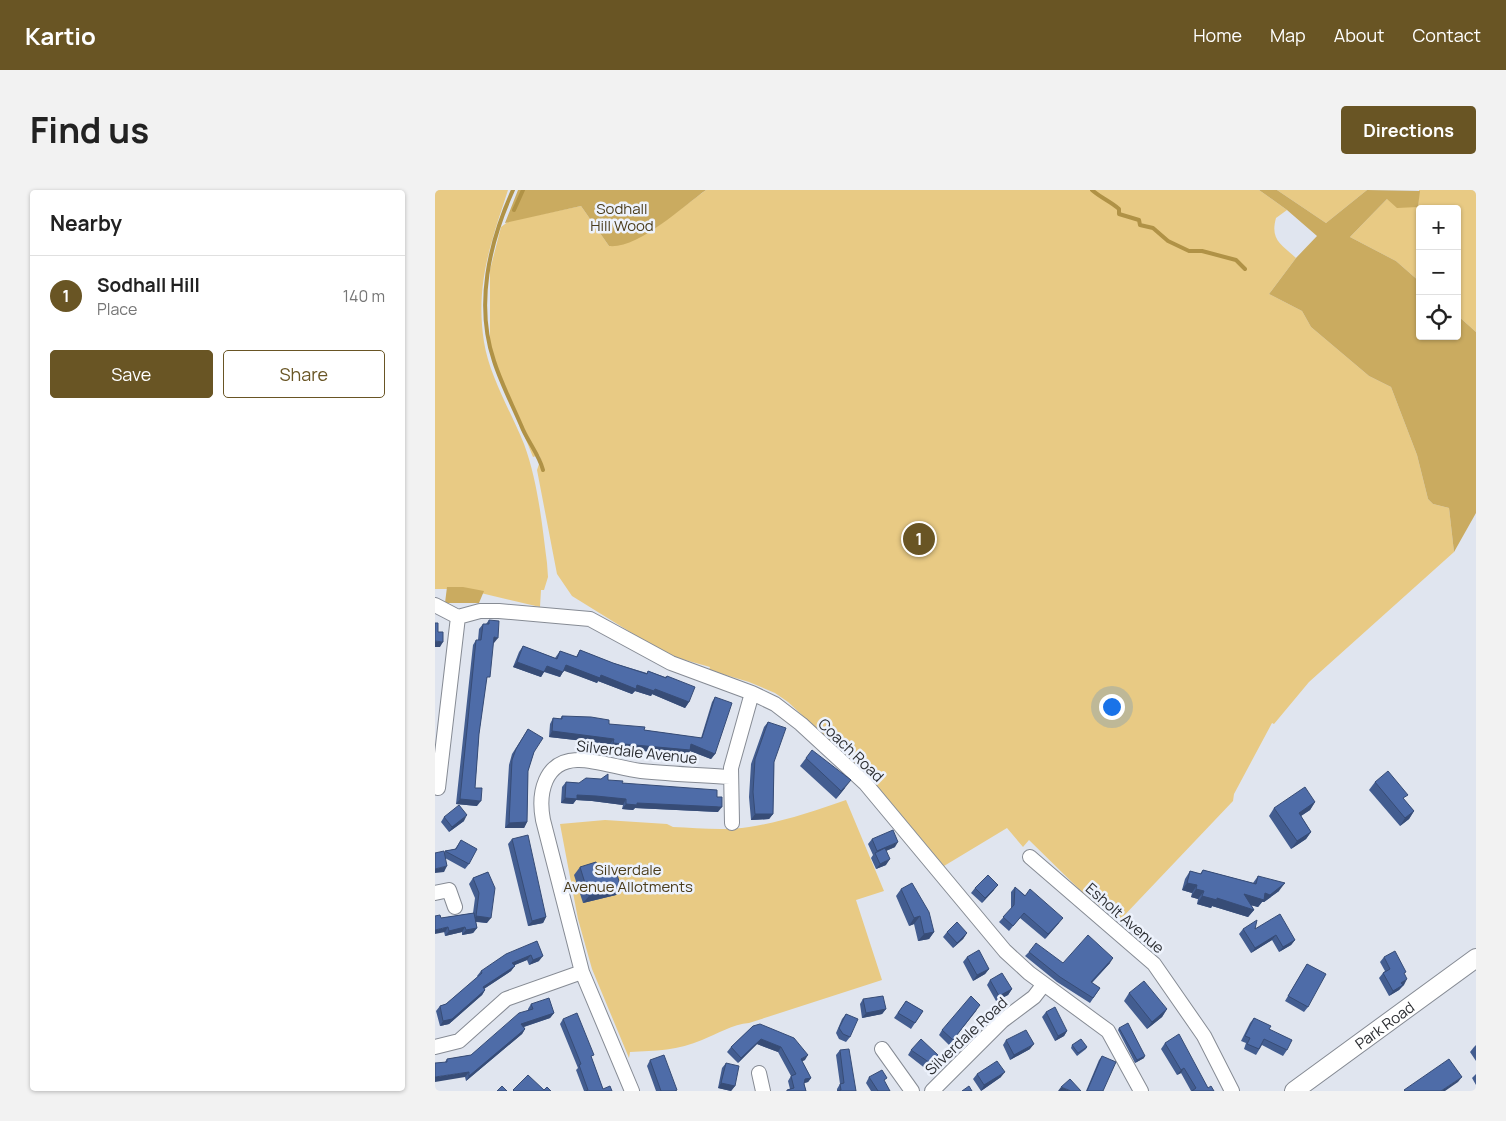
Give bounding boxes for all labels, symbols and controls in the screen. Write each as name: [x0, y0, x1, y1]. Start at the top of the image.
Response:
text: Kartio: [25, 19, 96, 52]
text: Home: [1193, 23, 1242, 47]
text: Map: [1270, 23, 1306, 47]
text: About: [1334, 23, 1384, 47]
text: Contact: [1412, 23, 1481, 47]
text: Find us: [30, 106, 149, 154]
button: Directions: [1341, 106, 1476, 154]
park label: Sodhall Hill Wood: [590, 198, 654, 236]
map controls: [1416, 205, 1461, 340]
button: +: [1416, 205, 1461, 250]
text: Nearby: [50, 209, 122, 237]
button: −: [1416, 250, 1461, 295]
text: Sodhall Hill: [97, 272, 200, 298]
text: 1: [62, 285, 70, 307]
text: 140 m: [343, 285, 385, 307]
button: locate: [1416, 295, 1461, 340]
text: Place: [97, 298, 137, 320]
button: Save: [50, 350, 213, 398]
button: Share: [223, 350, 385, 398]
pin: 1: [903, 520, 935, 558]
your location: [1099, 694, 1125, 720]
street label: Coach Road: [814, 713, 888, 787]
street label: Silverdale Avenue: [576, 735, 699, 769]
park label: Silverdale Avenue Allotments: [563, 859, 693, 897]
street label: Esholt Avenue: [1081, 878, 1169, 958]
street label: Silverdale Road: [920, 992, 1012, 1080]
street label: Park Road: [1351, 996, 1418, 1054]

